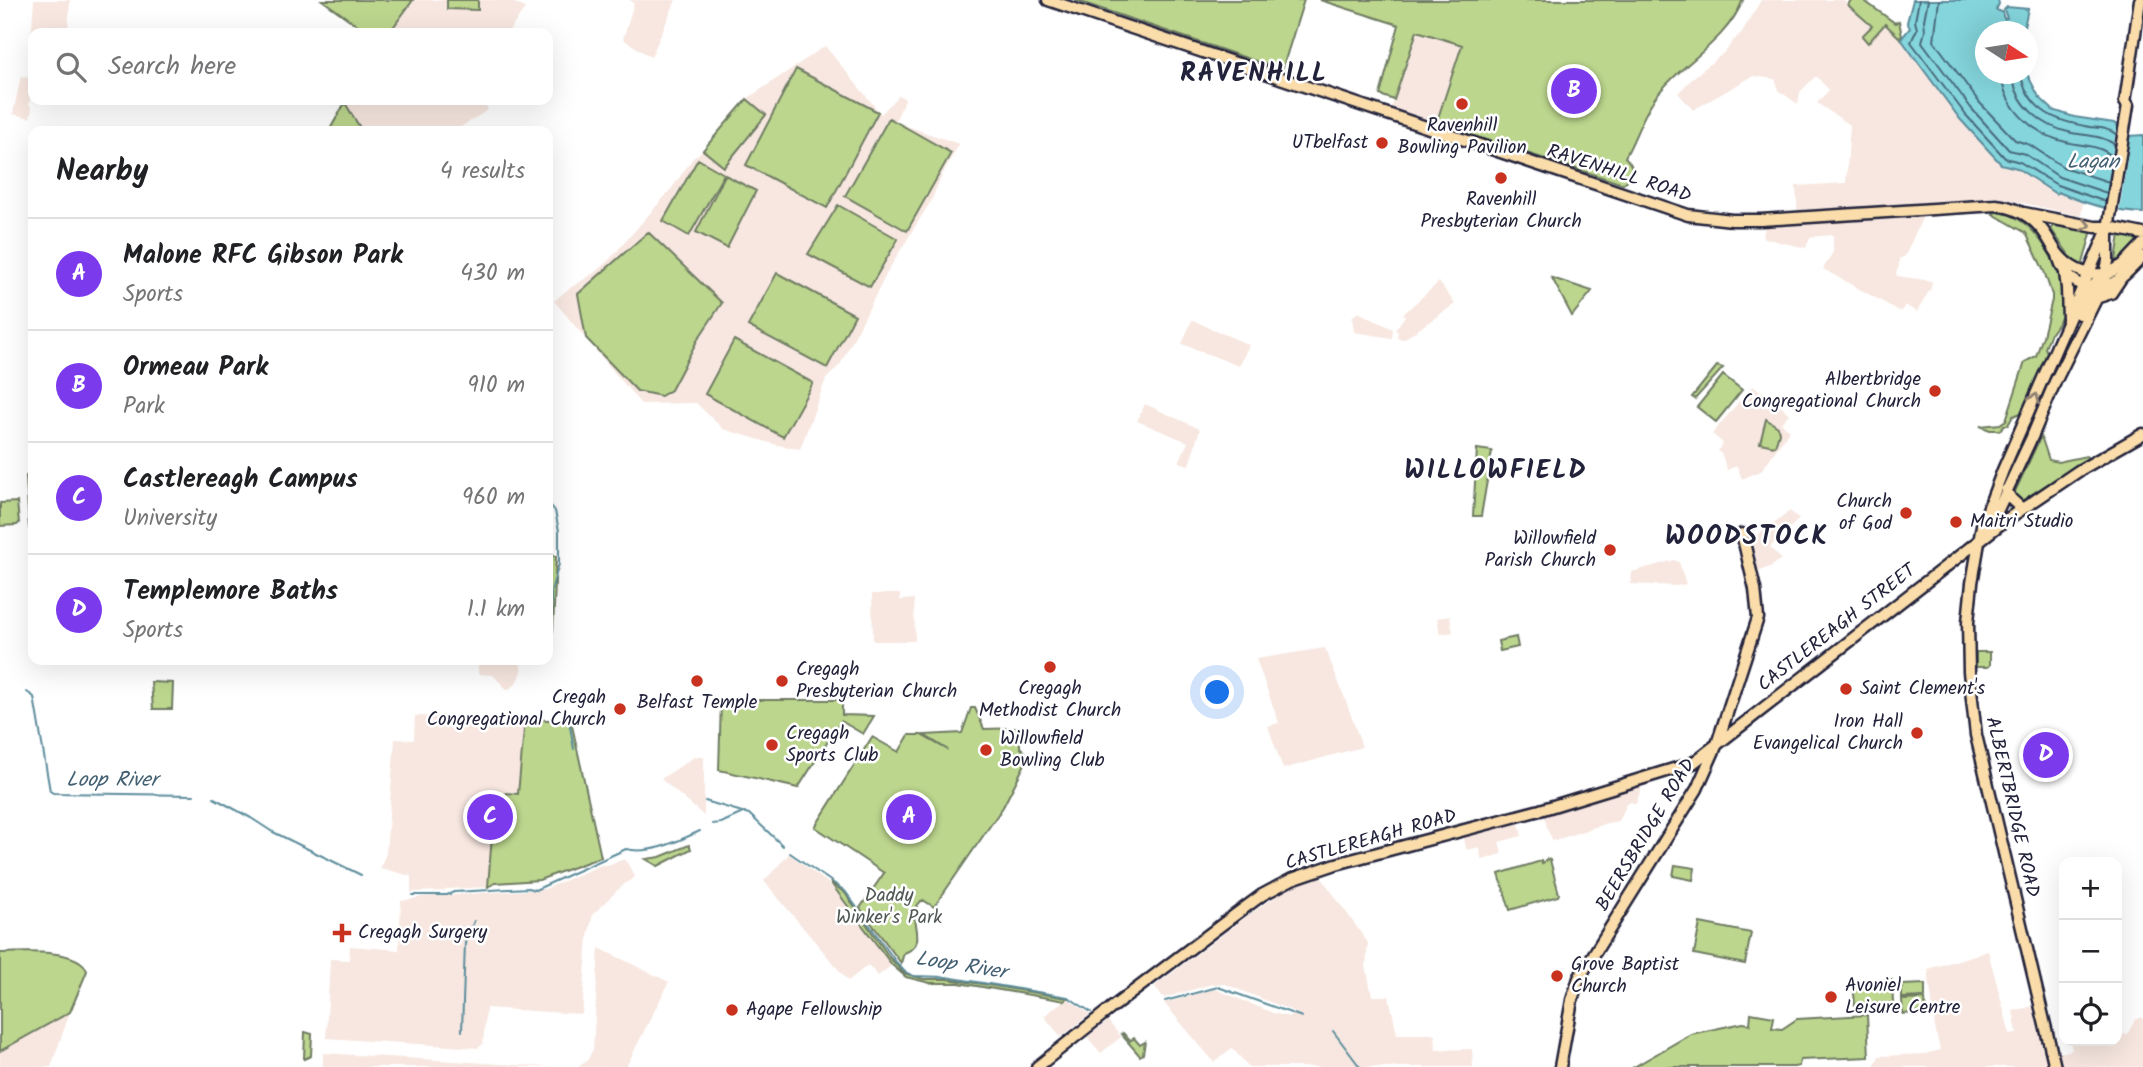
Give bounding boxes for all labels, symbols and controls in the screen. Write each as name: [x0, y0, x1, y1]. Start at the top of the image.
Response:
north arrow: [1975, 21, 2038, 84]
search box: [28, 28, 553, 105]
text: Search here: [108, 46, 236, 88]
icon: search: [52, 48, 90, 86]
district label: RAVENHILL: [1180, 53, 1328, 95]
pin: B: [1551, 65, 1597, 117]
marker: Ravenhill Bowling Pavilion: [1454, 96, 1470, 112]
place label: Ravenhill Bowling Pavilion: [1397, 111, 1527, 163]
place label: UTbelfast: [1292, 128, 1369, 158]
marker: UTbelfast: [1374, 135, 1390, 151]
street label: RAVENHILL ROAD: [1543, 137, 1695, 211]
water label: Lagan: [2067, 146, 2121, 179]
text: Nearby: [56, 148, 148, 196]
text: 4 results: [440, 154, 525, 190]
marker: Ravenhill Presbyterian Church: [1493, 170, 1509, 186]
place label: Ravenhill Presbyterian Church: [1420, 185, 1582, 237]
one-way arrow: [2080, 217, 2092, 232]
text: Malone RFC Gibson Park: [123, 235, 403, 277]
text: A: [72, 256, 86, 292]
text: 430 m: [460, 256, 525, 292]
text: Sports: [123, 277, 183, 313]
text: Ormeau Park: [123, 347, 268, 389]
place label: Albertbridge Congregational Church: [1742, 365, 1921, 417]
text: B: [72, 368, 86, 404]
text: 910 m: [468, 368, 525, 404]
marker: Albertbridge Congregational Church: [1927, 383, 1943, 399]
text: Park: [123, 389, 165, 425]
one-way arrow: [2027, 393, 2041, 406]
district label: WILLOWFIELD: [1404, 450, 1588, 492]
text: Castlereagh Campus: [123, 459, 358, 501]
text: C: [72, 480, 86, 516]
text: 960 m: [462, 480, 525, 516]
place label: Church of God: [1836, 487, 1893, 539]
text: University: [123, 501, 217, 537]
marker: Church of God: [1898, 505, 1914, 521]
place label: Maitri Studio: [1970, 507, 2073, 537]
marker: Maitri Studio: [1948, 514, 1964, 530]
district label: WOODSTOCK: [1665, 516, 1829, 558]
place label: Willowfield Parish Church: [1484, 524, 1597, 576]
marker: Willowfield Parish Church: [1602, 542, 1618, 558]
street label: CASTLEREAGH STREET: [1751, 555, 1924, 700]
text: Templemore Baths: [123, 571, 338, 613]
text: D: [71, 592, 87, 628]
text: 1.1 km: [467, 592, 525, 628]
text: Sports: [123, 613, 183, 649]
place label: Cregagh Presbyterian Church: [796, 655, 957, 707]
marker: Cregagh Methodist Church: [1042, 659, 1058, 675]
marker: Belfast Temple: [689, 673, 705, 689]
marker: Cregagh Presbyterian Church: [774, 673, 790, 689]
place label: Cregagh Methodist Church: [979, 674, 1121, 726]
place label: Saint Clement's: [1860, 674, 1985, 704]
your location: [1200, 675, 1234, 709]
marker: Saint Clement's: [1838, 681, 1854, 697]
place label: Cregah Congregational Church: [427, 683, 606, 735]
place label: Belfast Temple: [637, 688, 758, 718]
marker: Cregah Congregational Church: [612, 701, 628, 717]
place label: Iron Hall Evangelical Church: [1753, 707, 1903, 759]
street label: ALBERTBRIDGE ROAD: [1977, 714, 2047, 900]
place label: Cregagh Sports Club: [786, 719, 878, 771]
place label: Willowfield Bowling Club: [1000, 724, 1105, 776]
marker: Iron Hall Evangelical Church: [1909, 725, 1925, 741]
pin: D: [2023, 729, 2069, 781]
marker: Cregagh Sports Club: [764, 737, 780, 753]
marker: Willowfield Bowling Club: [978, 742, 994, 758]
street label: BEERSBRIDGE ROAD: [1588, 753, 1704, 917]
water label: Loop River: [66, 764, 162, 797]
pin: C: [467, 791, 513, 843]
pin: A: [886, 791, 932, 843]
street label: CASTLEREAGH ROAD: [1282, 801, 1460, 879]
map controls: [2059, 857, 2122, 1046]
button: +: [2059, 857, 2122, 920]
park label: Daddy Winker's Park: [836, 881, 942, 933]
place label: Cregagh Surgery: [358, 918, 488, 948]
button: −: [2059, 920, 2122, 983]
marker: Cregagh Surgery: [332, 923, 352, 943]
water label: Loop River: [913, 943, 1013, 990]
place label: Grove Baptist Church: [1571, 950, 1680, 1002]
marker: Grove Baptist Church: [1549, 968, 1565, 984]
place label: Avoniel Leisure Centre: [1845, 971, 1961, 1023]
button: locate: [2059, 983, 2122, 1046]
marker: Avoniel Leisure Centre: [1823, 989, 1839, 1005]
place label: Agape Fellowship: [746, 995, 882, 1025]
marker: Agape Fellowship: [724, 1002, 740, 1018]

